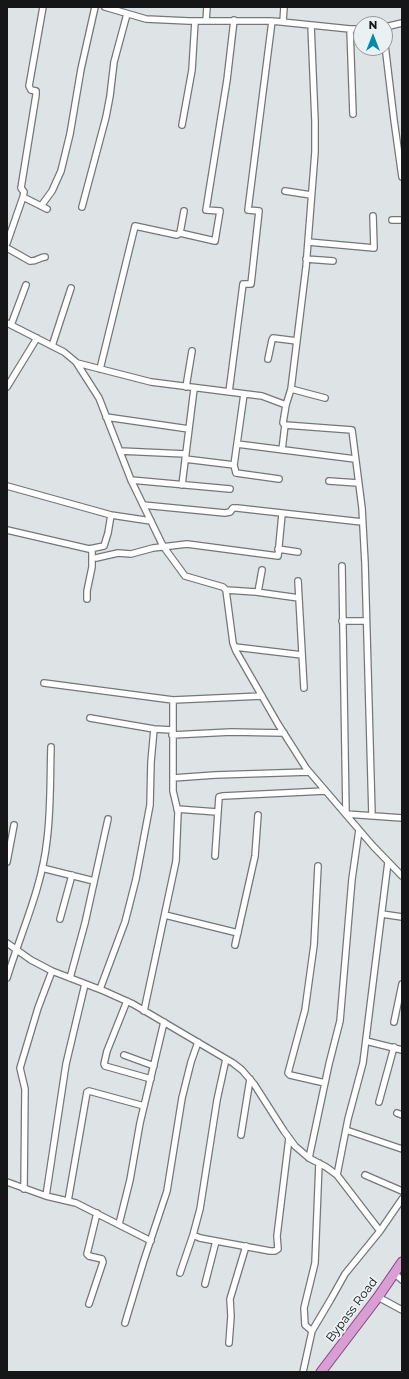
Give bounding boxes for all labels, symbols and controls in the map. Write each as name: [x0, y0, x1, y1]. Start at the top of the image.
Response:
north arrow: [353, 16, 393, 56]
text: N: [369, 18, 377, 32]
street label: Bypass Road: [323, 1275, 381, 1345]

